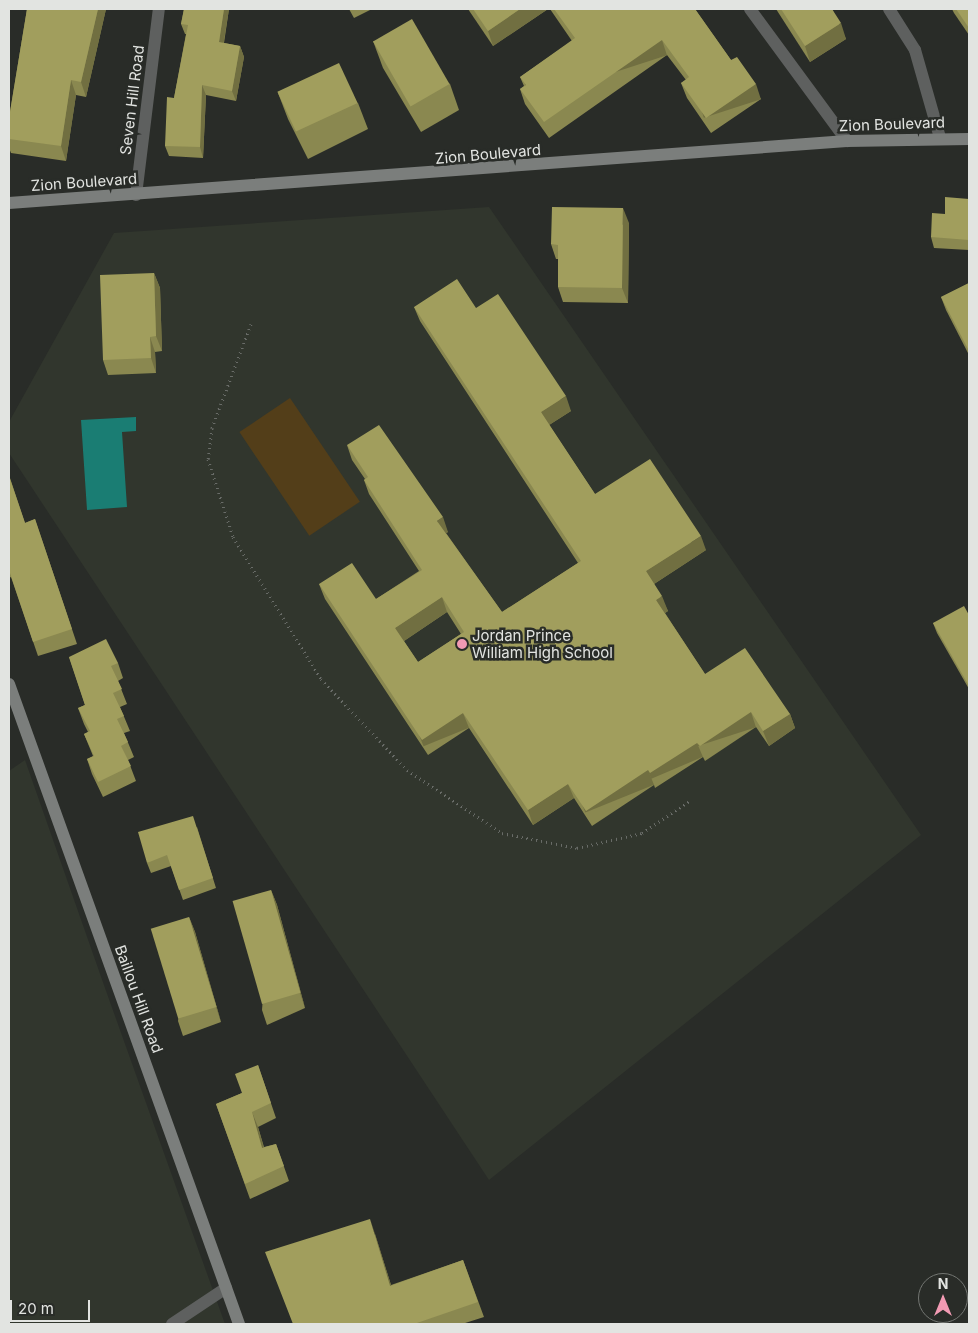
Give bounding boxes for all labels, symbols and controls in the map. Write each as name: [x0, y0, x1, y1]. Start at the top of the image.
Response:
street label: Seven Hill Road: [116, 44, 148, 156]
street label: Zion Boulevard: [839, 113, 945, 135]
street label: Zion Boulevard: [434, 140, 542, 168]
street label: Zion Boulevard: [30, 169, 138, 195]
place label: Jordan Prince William High School: [472, 626, 613, 661]
marker: Jordan Prince William High School: [456, 638, 468, 650]
street label: Baillou Hill Road: [111, 943, 167, 1055]
north arrow: [918, 1273, 968, 1323]
text: N: [938, 1275, 948, 1292]
scale bar: [12, 1290, 92, 1322]
text: 20 m: [18, 1299, 54, 1318]

